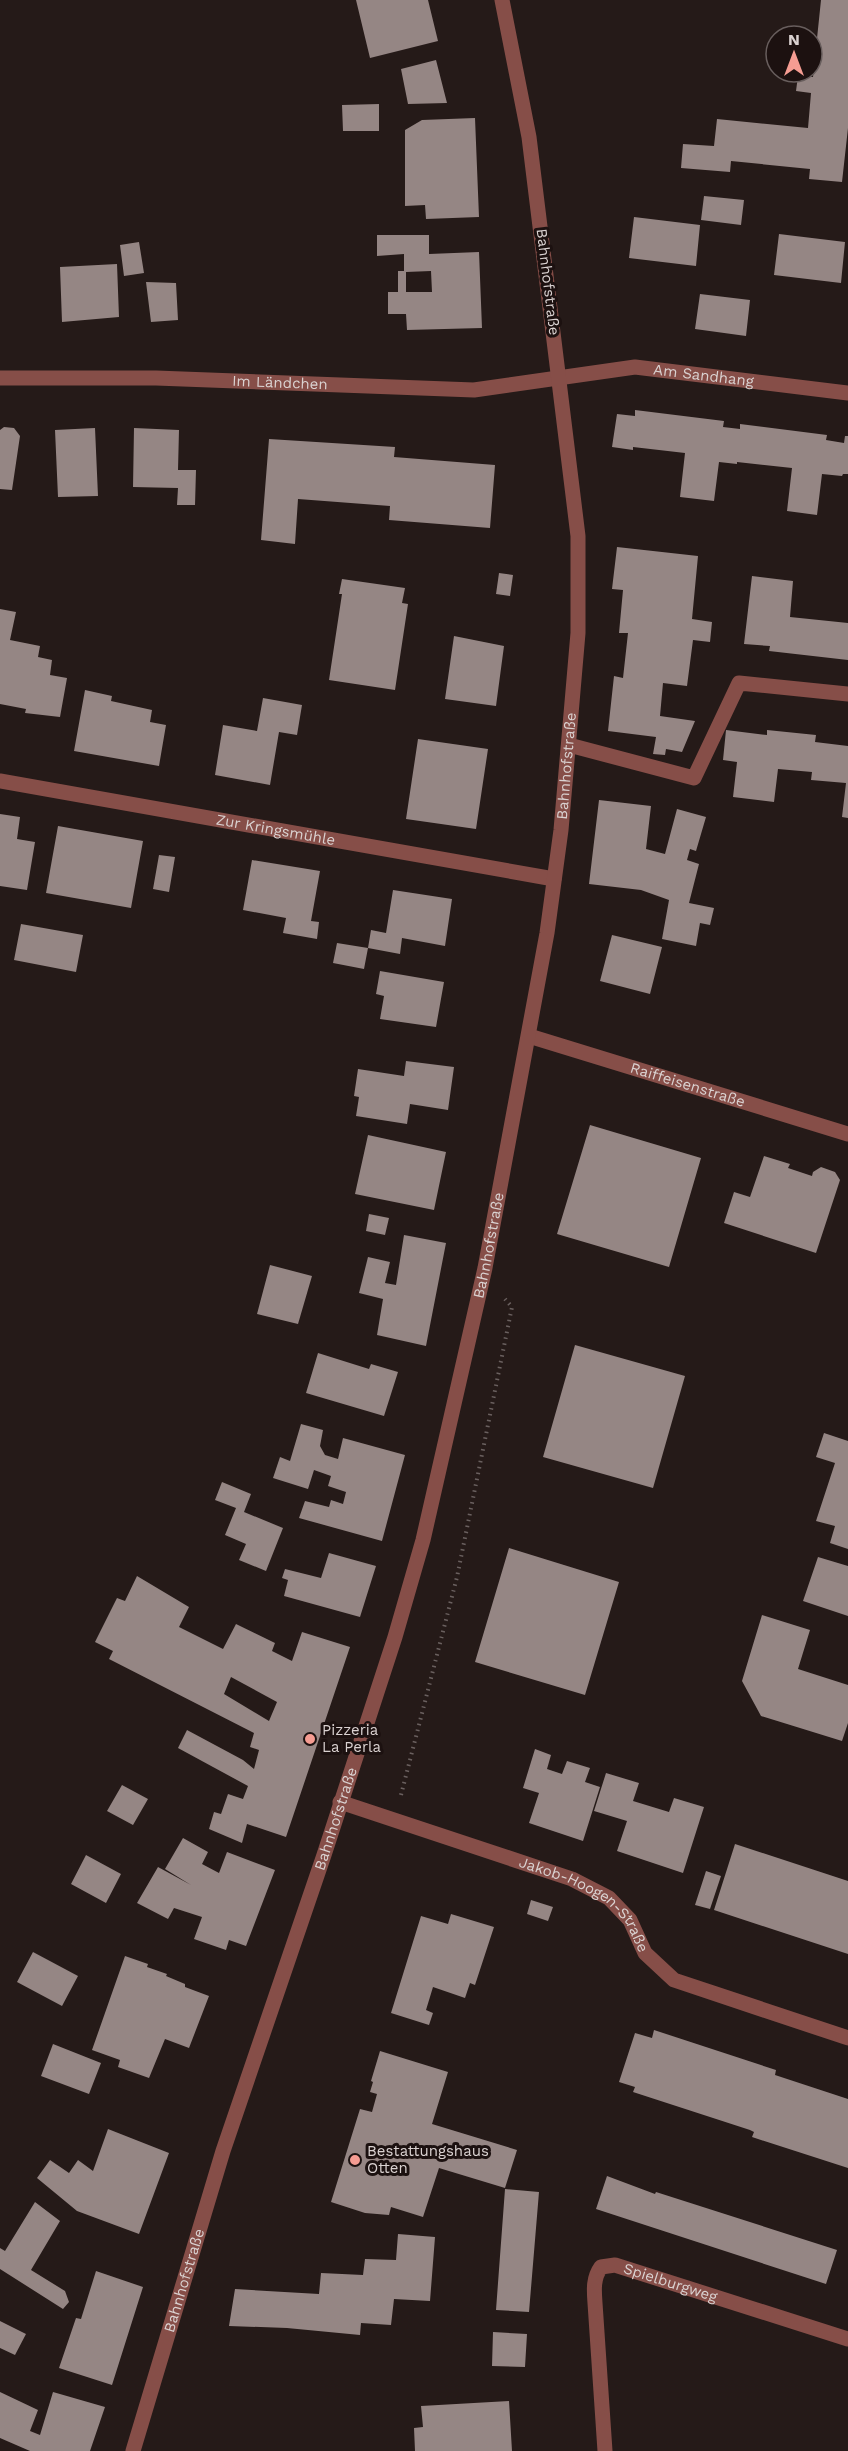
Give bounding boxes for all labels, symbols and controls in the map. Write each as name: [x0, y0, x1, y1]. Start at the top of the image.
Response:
north arrow: [764, 24, 824, 84]
text: N: [788, 30, 800, 49]
street label: Bahnhofstraße: [533, 228, 563, 336]
street label: Am Sandhang: [652, 360, 755, 390]
street label: Im Ländchen: [232, 372, 328, 393]
street label: Bahnhofstraße: [553, 712, 580, 820]
street label: Zur Kringsmühle: [215, 810, 337, 849]
street label: Raiffeisenstraße: [628, 1059, 747, 1111]
street label: Bahnhofstraße: [469, 1191, 508, 1300]
place label: Pizzeria La Perla: [322, 1721, 382, 1756]
marker: Pizzeria La Perla: [303, 1732, 317, 1746]
street label: Bahnhofstraße: [310, 1765, 361, 1873]
street label: Jakob-Hoogen-Straße: [517, 1853, 652, 1955]
place label: Bestattungshaus Otten: [367, 2142, 489, 2177]
marker: Bestattungshaus Otten: [348, 2153, 362, 2167]
street label: Bahnhofstraße: [160, 2226, 208, 2335]
street label: Spielburgweg: [621, 2259, 720, 2306]

